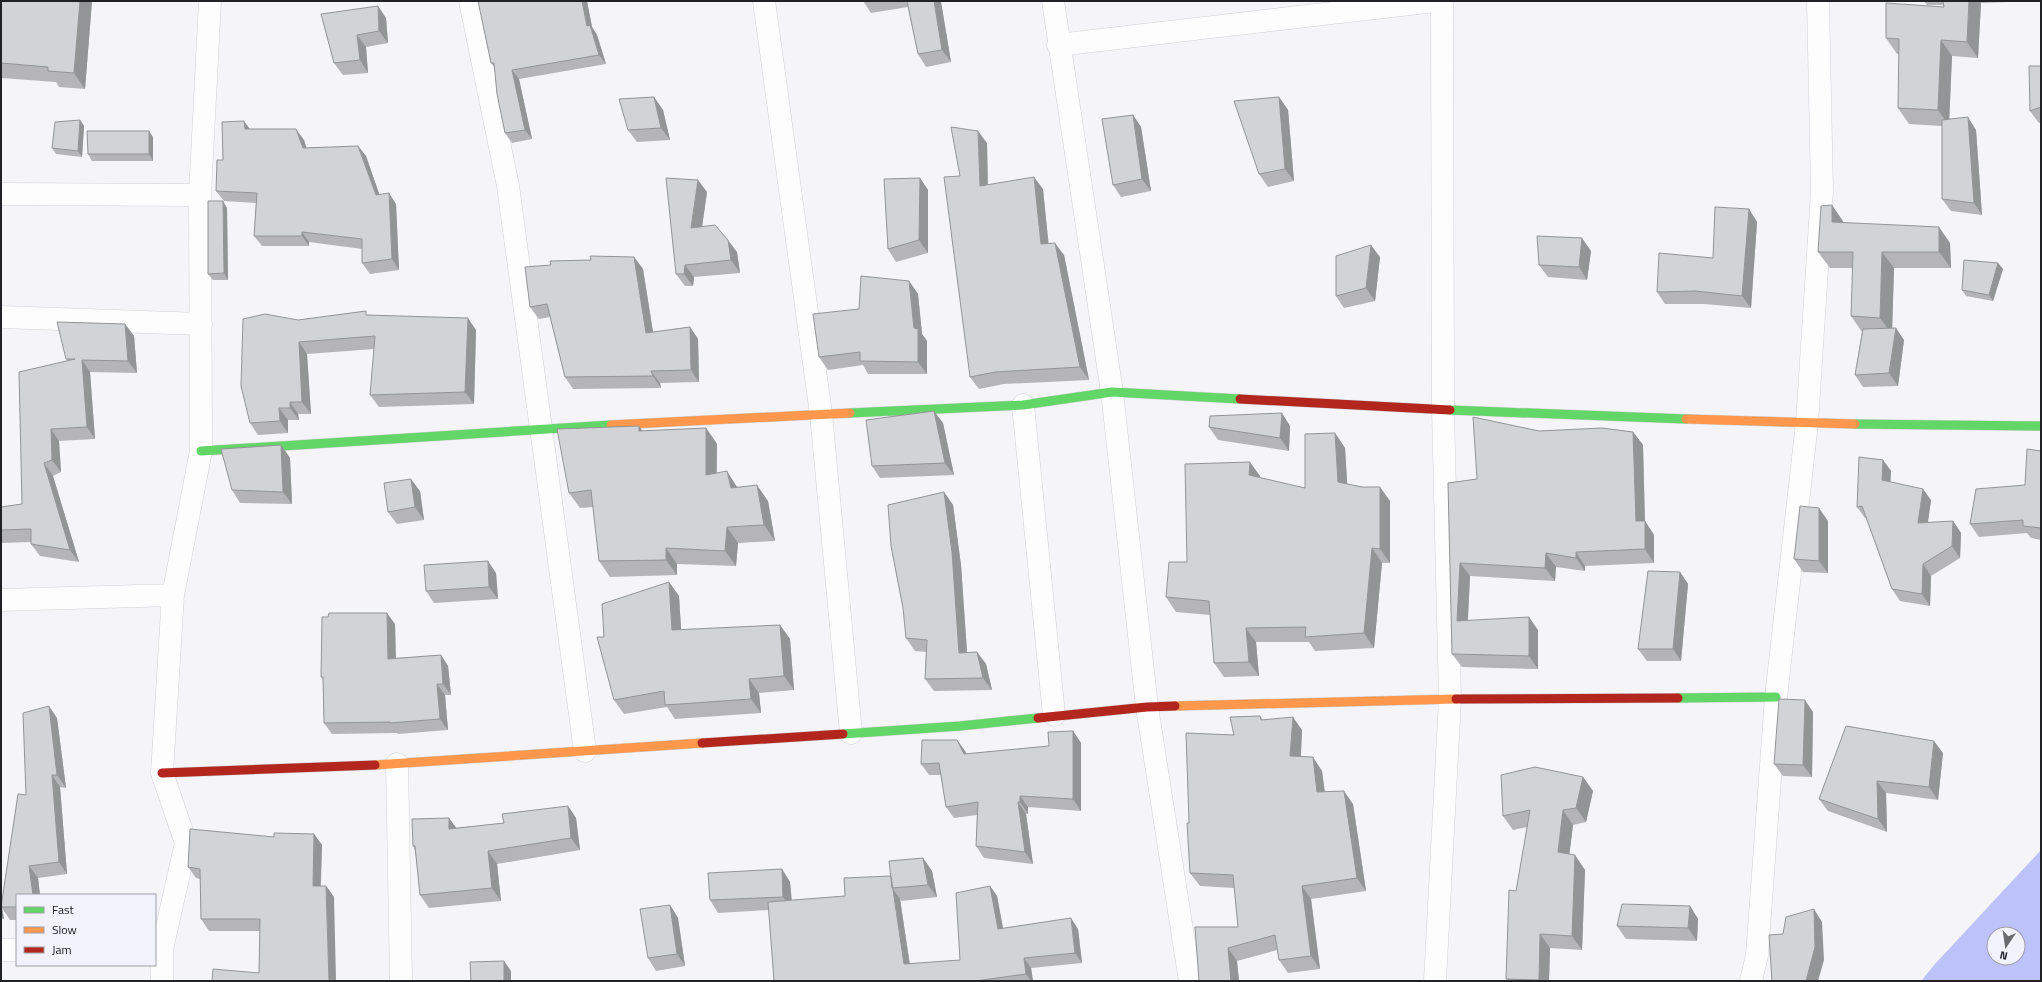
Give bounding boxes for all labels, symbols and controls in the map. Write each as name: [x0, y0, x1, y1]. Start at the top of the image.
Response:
legend: [16, 894, 156, 966]
text: Fast: [52, 900, 75, 919]
text: Slow: [52, 920, 77, 939]
north arrow: [1986, 926, 2026, 966]
text: Jam: [52, 940, 72, 959]
text: N: [1998, 947, 2009, 964]

